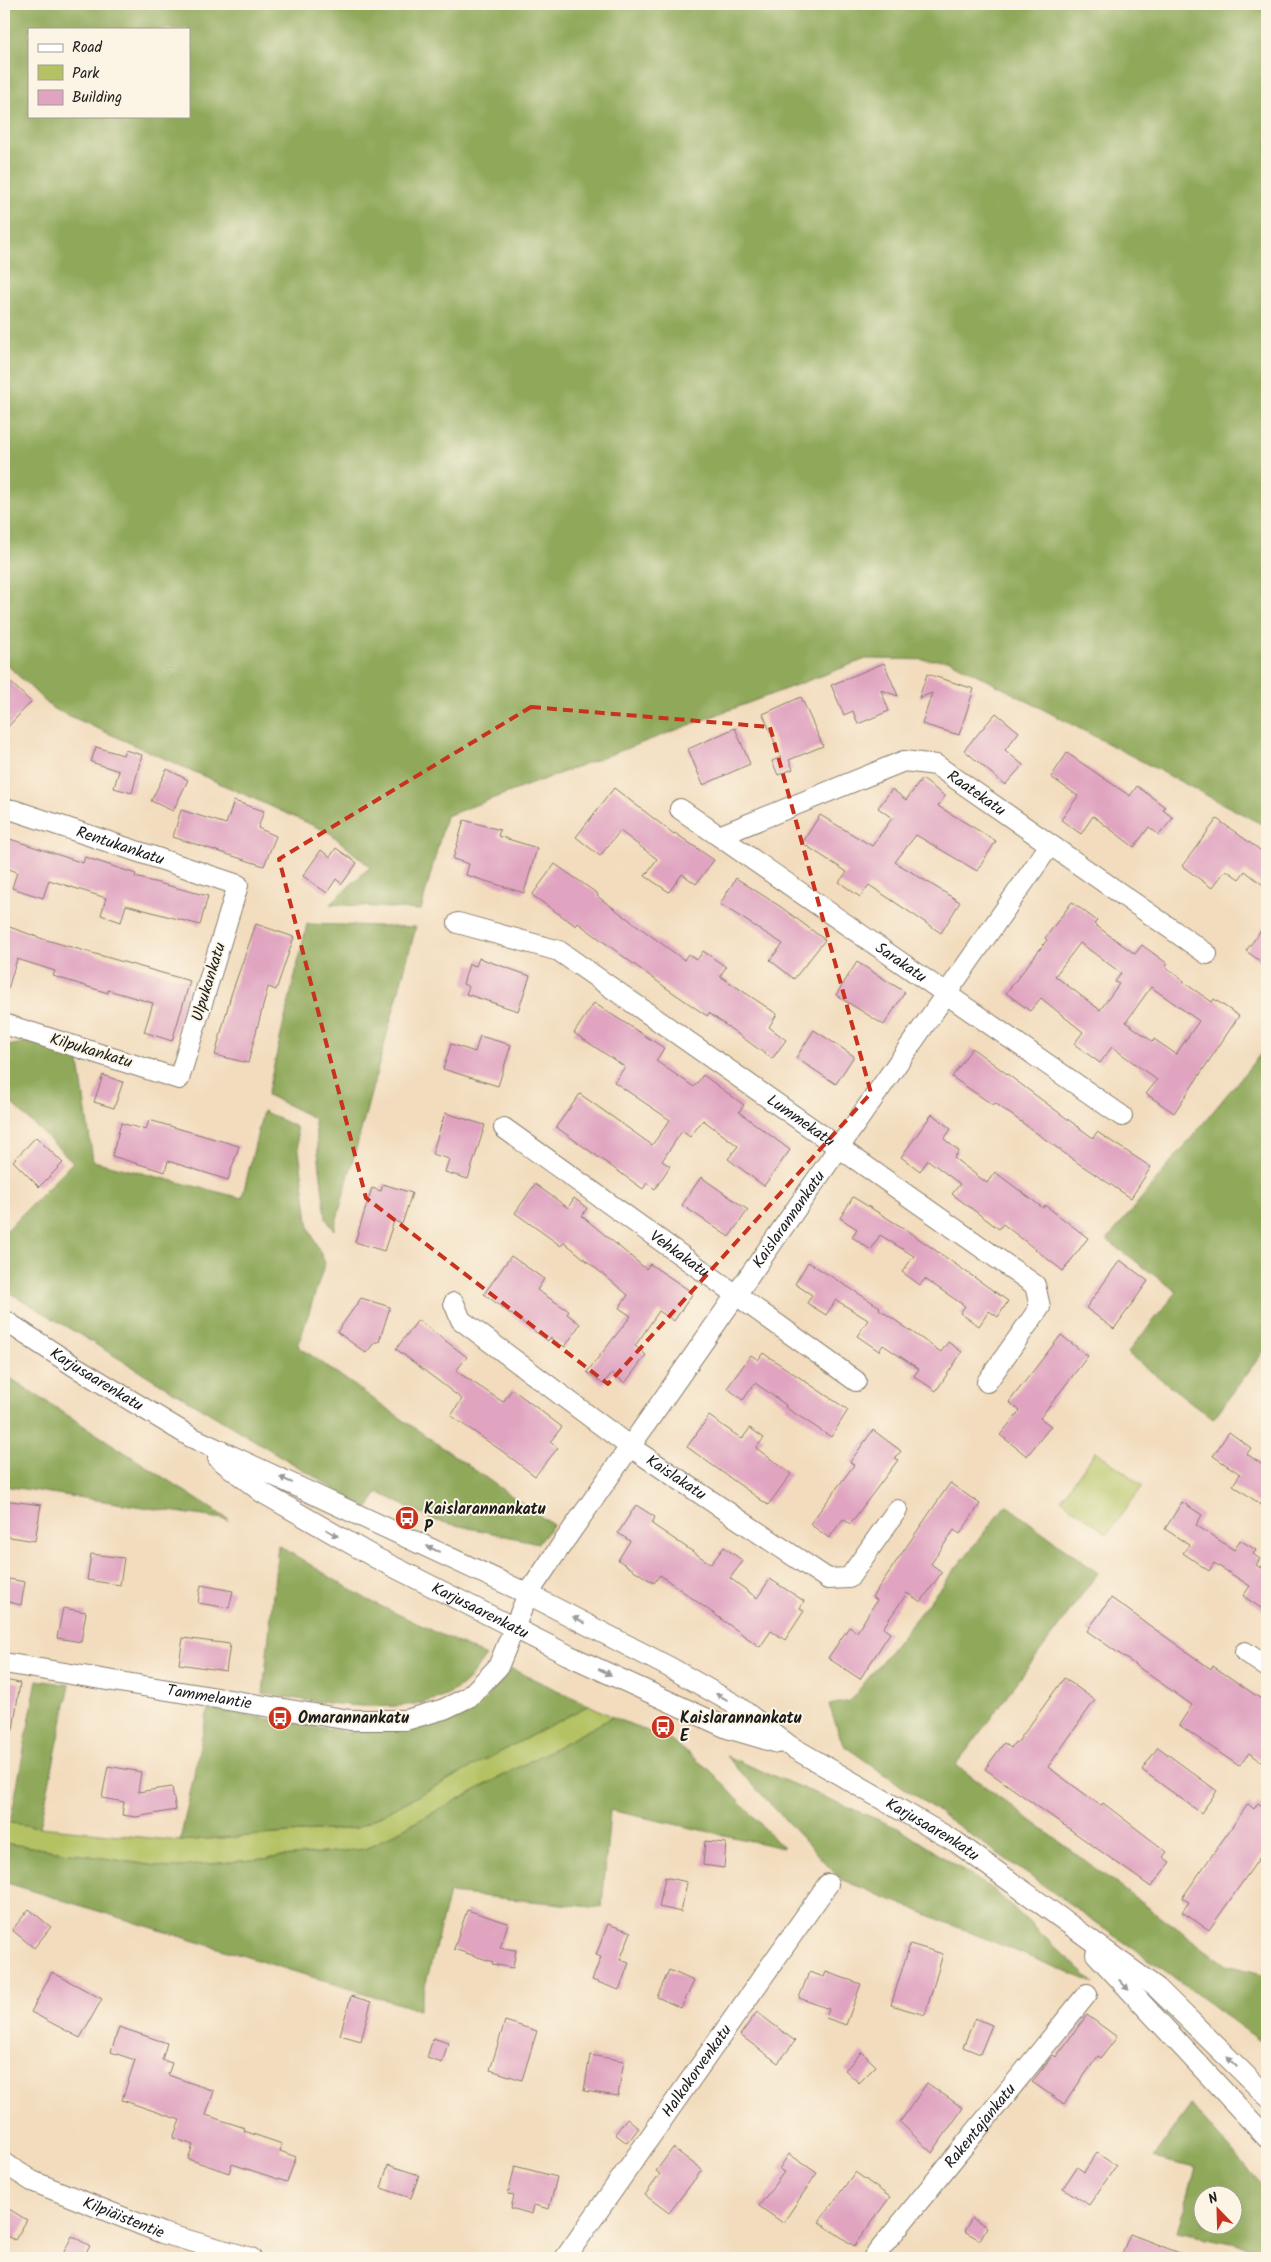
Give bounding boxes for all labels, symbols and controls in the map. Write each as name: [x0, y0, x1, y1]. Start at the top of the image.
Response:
legend: [28, 28, 190, 118]
text: Road: [72, 36, 103, 60]
text: Park: [72, 62, 100, 86]
text: Building: [72, 86, 122, 110]
street label: Raatekatu: [942, 764, 1011, 823]
street label: Rentukankatu: [73, 819, 168, 872]
street label: Sarakatu: [870, 936, 932, 989]
street label: Ulpukankatu: [185, 939, 233, 1025]
street label: Kilpukankatu: [47, 1027, 136, 1075]
street label: Lummekatu: [761, 1088, 840, 1153]
street label: Kaislarannankatu: [746, 1165, 832, 1273]
street label: Vehkakatu: [644, 1224, 715, 1284]
street label: Karjusaarenkatu: [45, 1341, 148, 1418]
street label: Kaislakatu: [641, 1448, 712, 1507]
one-way arrow: [278, 1476, 293, 1485]
place label: Kaislarannankatu P: [424, 1497, 546, 1540]
bus stop icon: Kaislarannankatu P: [394, 1505, 420, 1531]
one-way arrow: [325, 1528, 338, 1537]
one-way arrow: [426, 1545, 440, 1553]
street label: Karjusaarenkatu: [427, 1576, 533, 1646]
one-way arrow: [572, 1616, 586, 1625]
one-way arrow: [598, 1668, 612, 1676]
street label: Tammelantie: [165, 1677, 254, 1716]
one-way arrow: [715, 1693, 729, 1702]
bus stop icon: Omarannankatu: [267, 1705, 293, 1731]
place label: Omarannankatu: [298, 1706, 409, 1731]
place label: Kaislarannankatu E: [680, 1706, 802, 1749]
bus stop icon: Kaislarannankatu E: [650, 1714, 676, 1740]
street label: Karjusaarenkatu: [881, 1791, 985, 1868]
one-way arrow: [1118, 1979, 1130, 1991]
street label: Halkokorvenkatu: [655, 2019, 738, 2122]
one-way arrow: [1227, 2056, 1239, 2068]
street label: Rakentajankatu: [938, 2078, 1022, 2174]
north arrow: [1194, 2184, 1244, 2234]
text: N: [1205, 2187, 1222, 2211]
street label: Kilpiäistentie: [79, 2190, 168, 2245]

